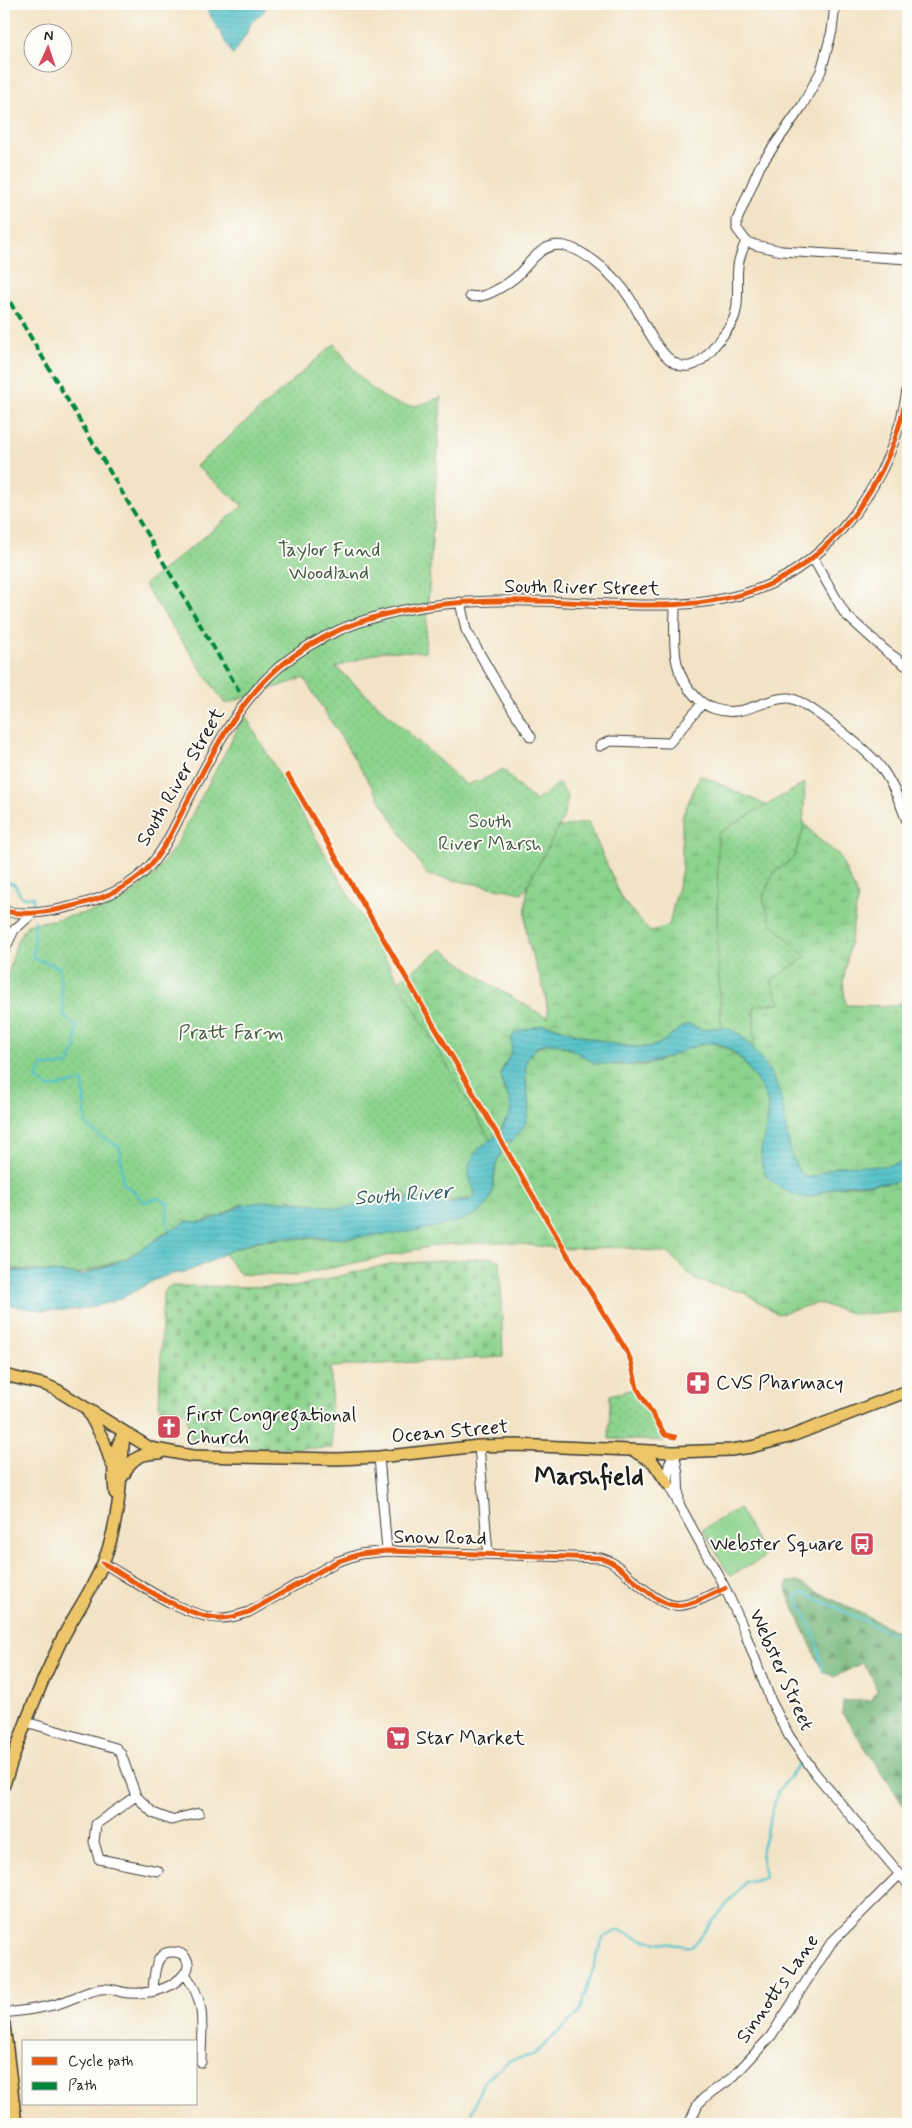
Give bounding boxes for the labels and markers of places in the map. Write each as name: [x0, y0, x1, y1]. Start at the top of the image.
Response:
pharmacy icon: CVS Pharmacy: [685, 1370, 711, 1396]
place label: CVS Pharmacy: [716, 1370, 844, 1397]
place label: First Congregational Church: [186, 1402, 357, 1452]
church icon: First Congregational Church: [156, 1414, 182, 1440]
place label: Webster Square: [710, 1531, 844, 1558]
bus stop icon: Webster Square: [849, 1531, 875, 1557]
supermarket icon: Star Market: [385, 1725, 411, 1751]
place label: Star Market: [416, 1725, 525, 1752]

